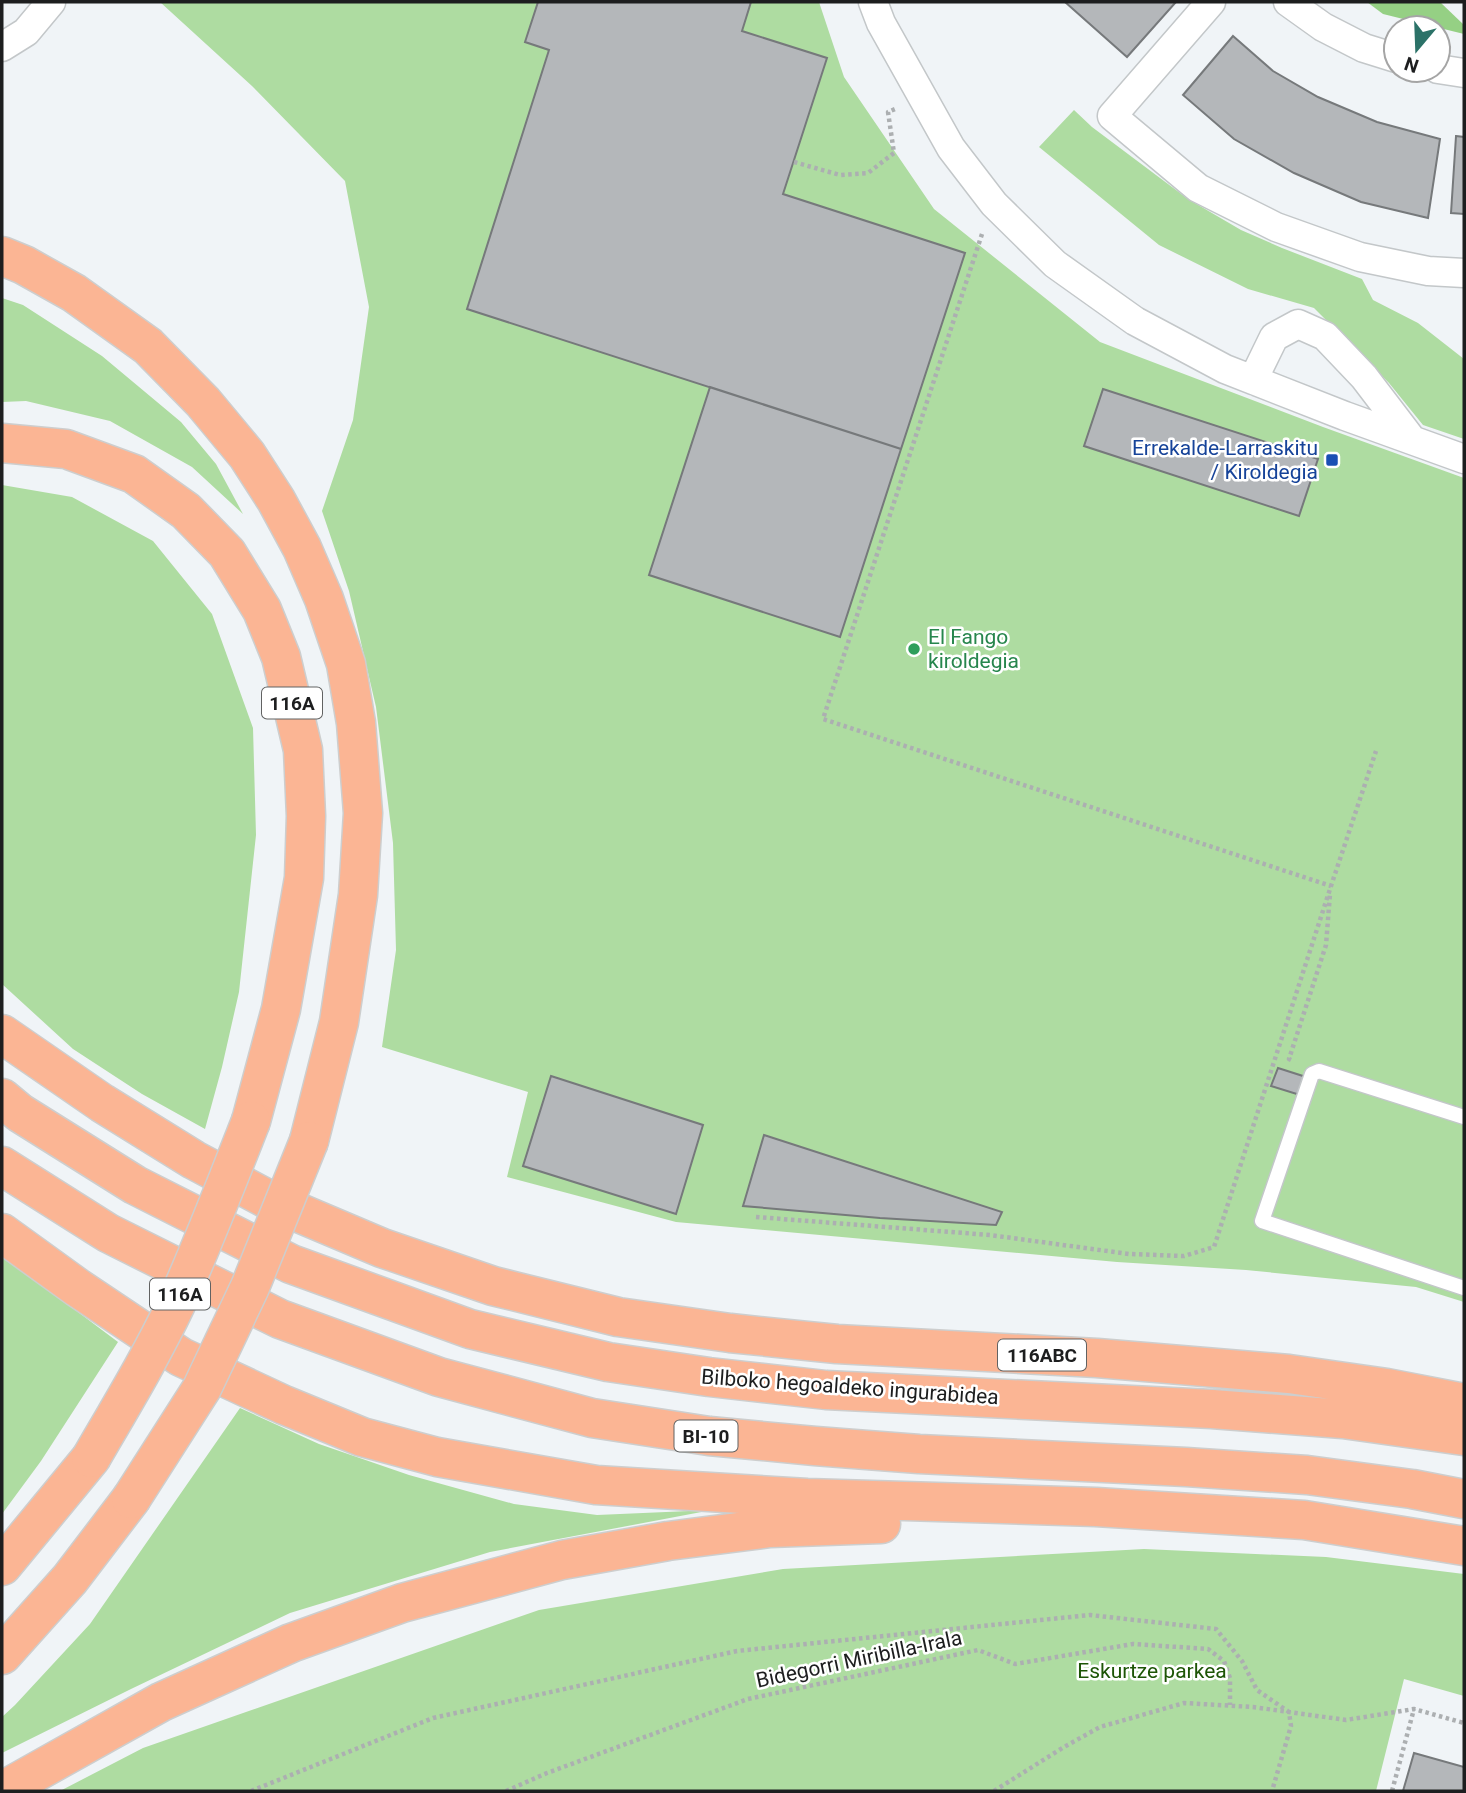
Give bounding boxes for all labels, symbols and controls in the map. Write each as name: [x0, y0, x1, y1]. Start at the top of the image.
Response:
north arrow: [1382, 14, 1452, 84]
text: N: [1402, 52, 1422, 78]
place label: Errekalde-Larraskitu / Kiroldegia: [1132, 436, 1318, 484]
marker: Errekalde-Larraskitu / Kiroldegia: [1324, 452, 1340, 468]
place label: El Fango kiroldegia: [928, 625, 1019, 673]
marker: El Fango kiroldegia: [906, 641, 922, 657]
road number: 116A: [262, 688, 322, 718]
road number: 116A: [150, 1278, 210, 1310]
road number: 116ABC: [998, 1340, 1086, 1371]
street label: Bilboko hegoaldeko ingurabidea: [700, 1365, 1000, 1409]
road number: BI-10: [674, 1420, 738, 1452]
street label: Bidegorri Miribilla-Irala: [754, 1625, 964, 1693]
park label: Eskurtze parkea: [1077, 1659, 1227, 1683]

